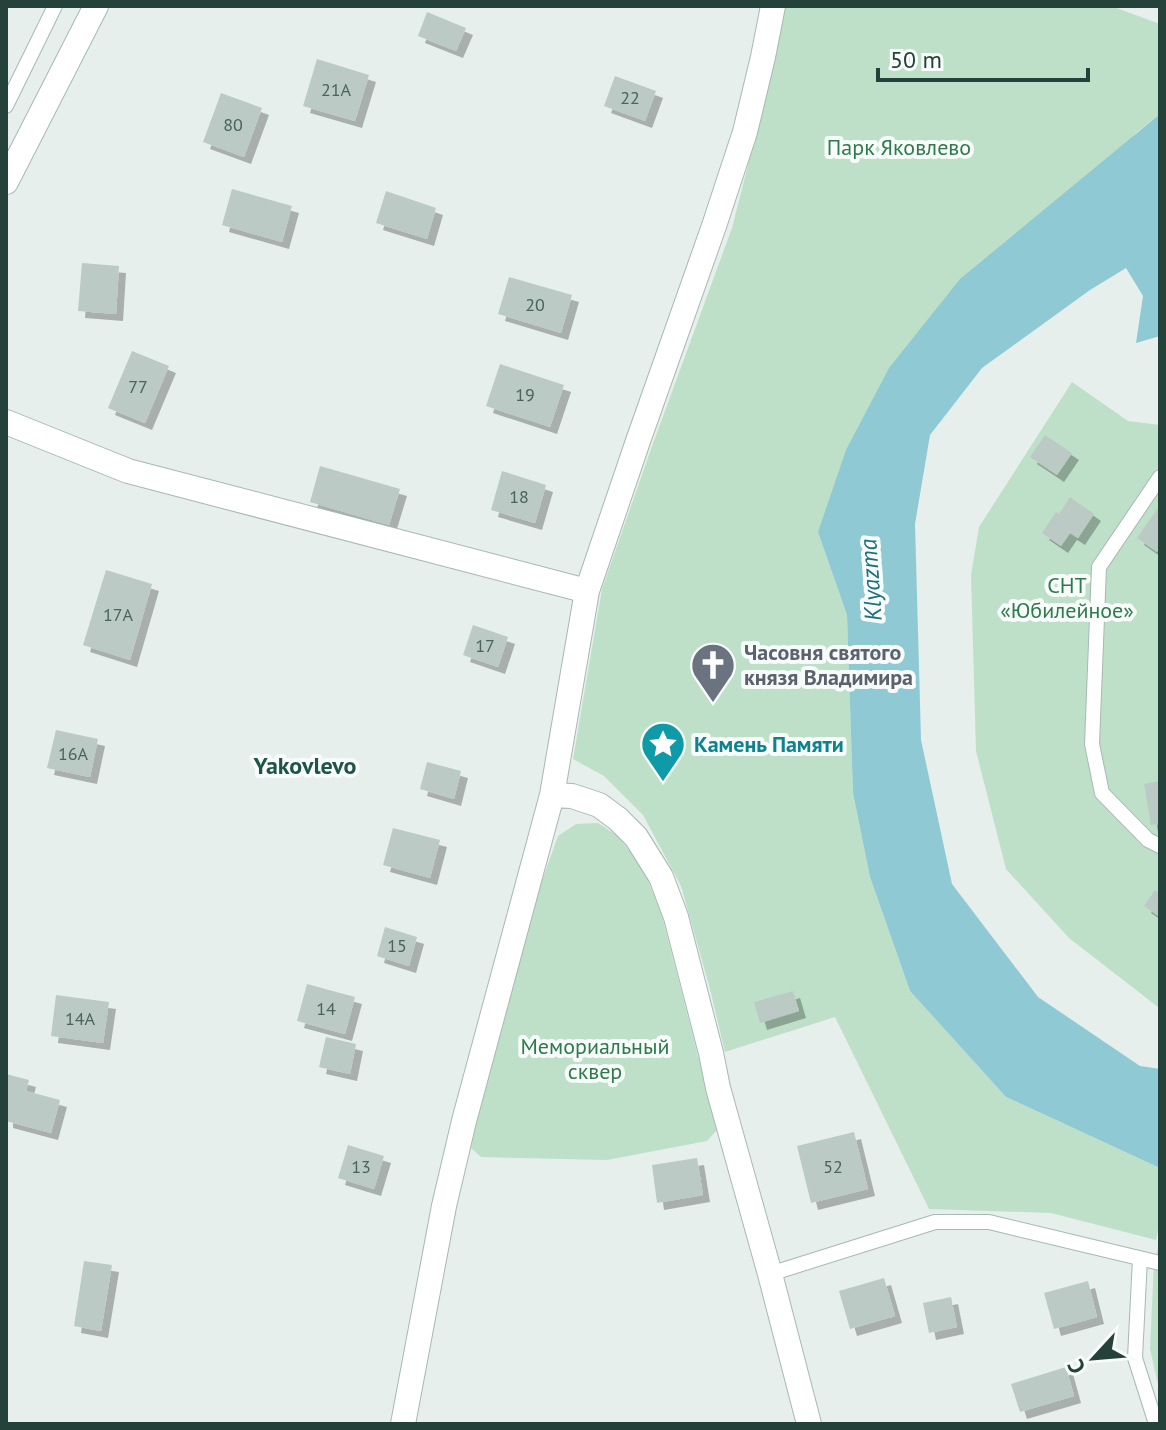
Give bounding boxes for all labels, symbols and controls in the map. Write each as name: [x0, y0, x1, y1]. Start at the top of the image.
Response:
scale bar: [878, 32, 1088, 82]
text: 50 m: [890, 44, 942, 75]
house number: 21А: [321, 78, 352, 101]
house number: 22: [620, 86, 640, 109]
house number: 80: [223, 113, 243, 136]
park label: Парк Яковлево: [827, 133, 971, 161]
house number: 20: [525, 293, 545, 316]
house number: 77: [128, 375, 148, 398]
house number: 19: [515, 383, 535, 406]
house number: 18: [509, 485, 529, 508]
water label: Klyazma: [852, 538, 889, 622]
park label: СНТ «Юбилейное»: [1000, 571, 1134, 624]
house number: 17А: [103, 603, 134, 626]
house number: 17: [475, 634, 495, 657]
place label: Часовня святого князя Владимира: [744, 638, 913, 691]
church icon: Часовня святого князя Владимира: [689, 641, 737, 704]
place icon: Камень Памяти: [639, 720, 687, 783]
place label: Камень Памяти: [694, 730, 844, 758]
house number: 16А: [58, 742, 89, 765]
district label: Yakovlevo: [252, 750, 357, 781]
house number: 15: [387, 934, 407, 957]
house number: 14: [316, 997, 336, 1020]
house number: 14А: [65, 1007, 96, 1030]
park label: Мемориальный сквер: [520, 1032, 670, 1085]
house number: 13: [351, 1155, 371, 1178]
house number: 52: [823, 1155, 843, 1178]
north arrow: [1054, 1318, 1134, 1398]
text: С: [1061, 1355, 1091, 1378]

